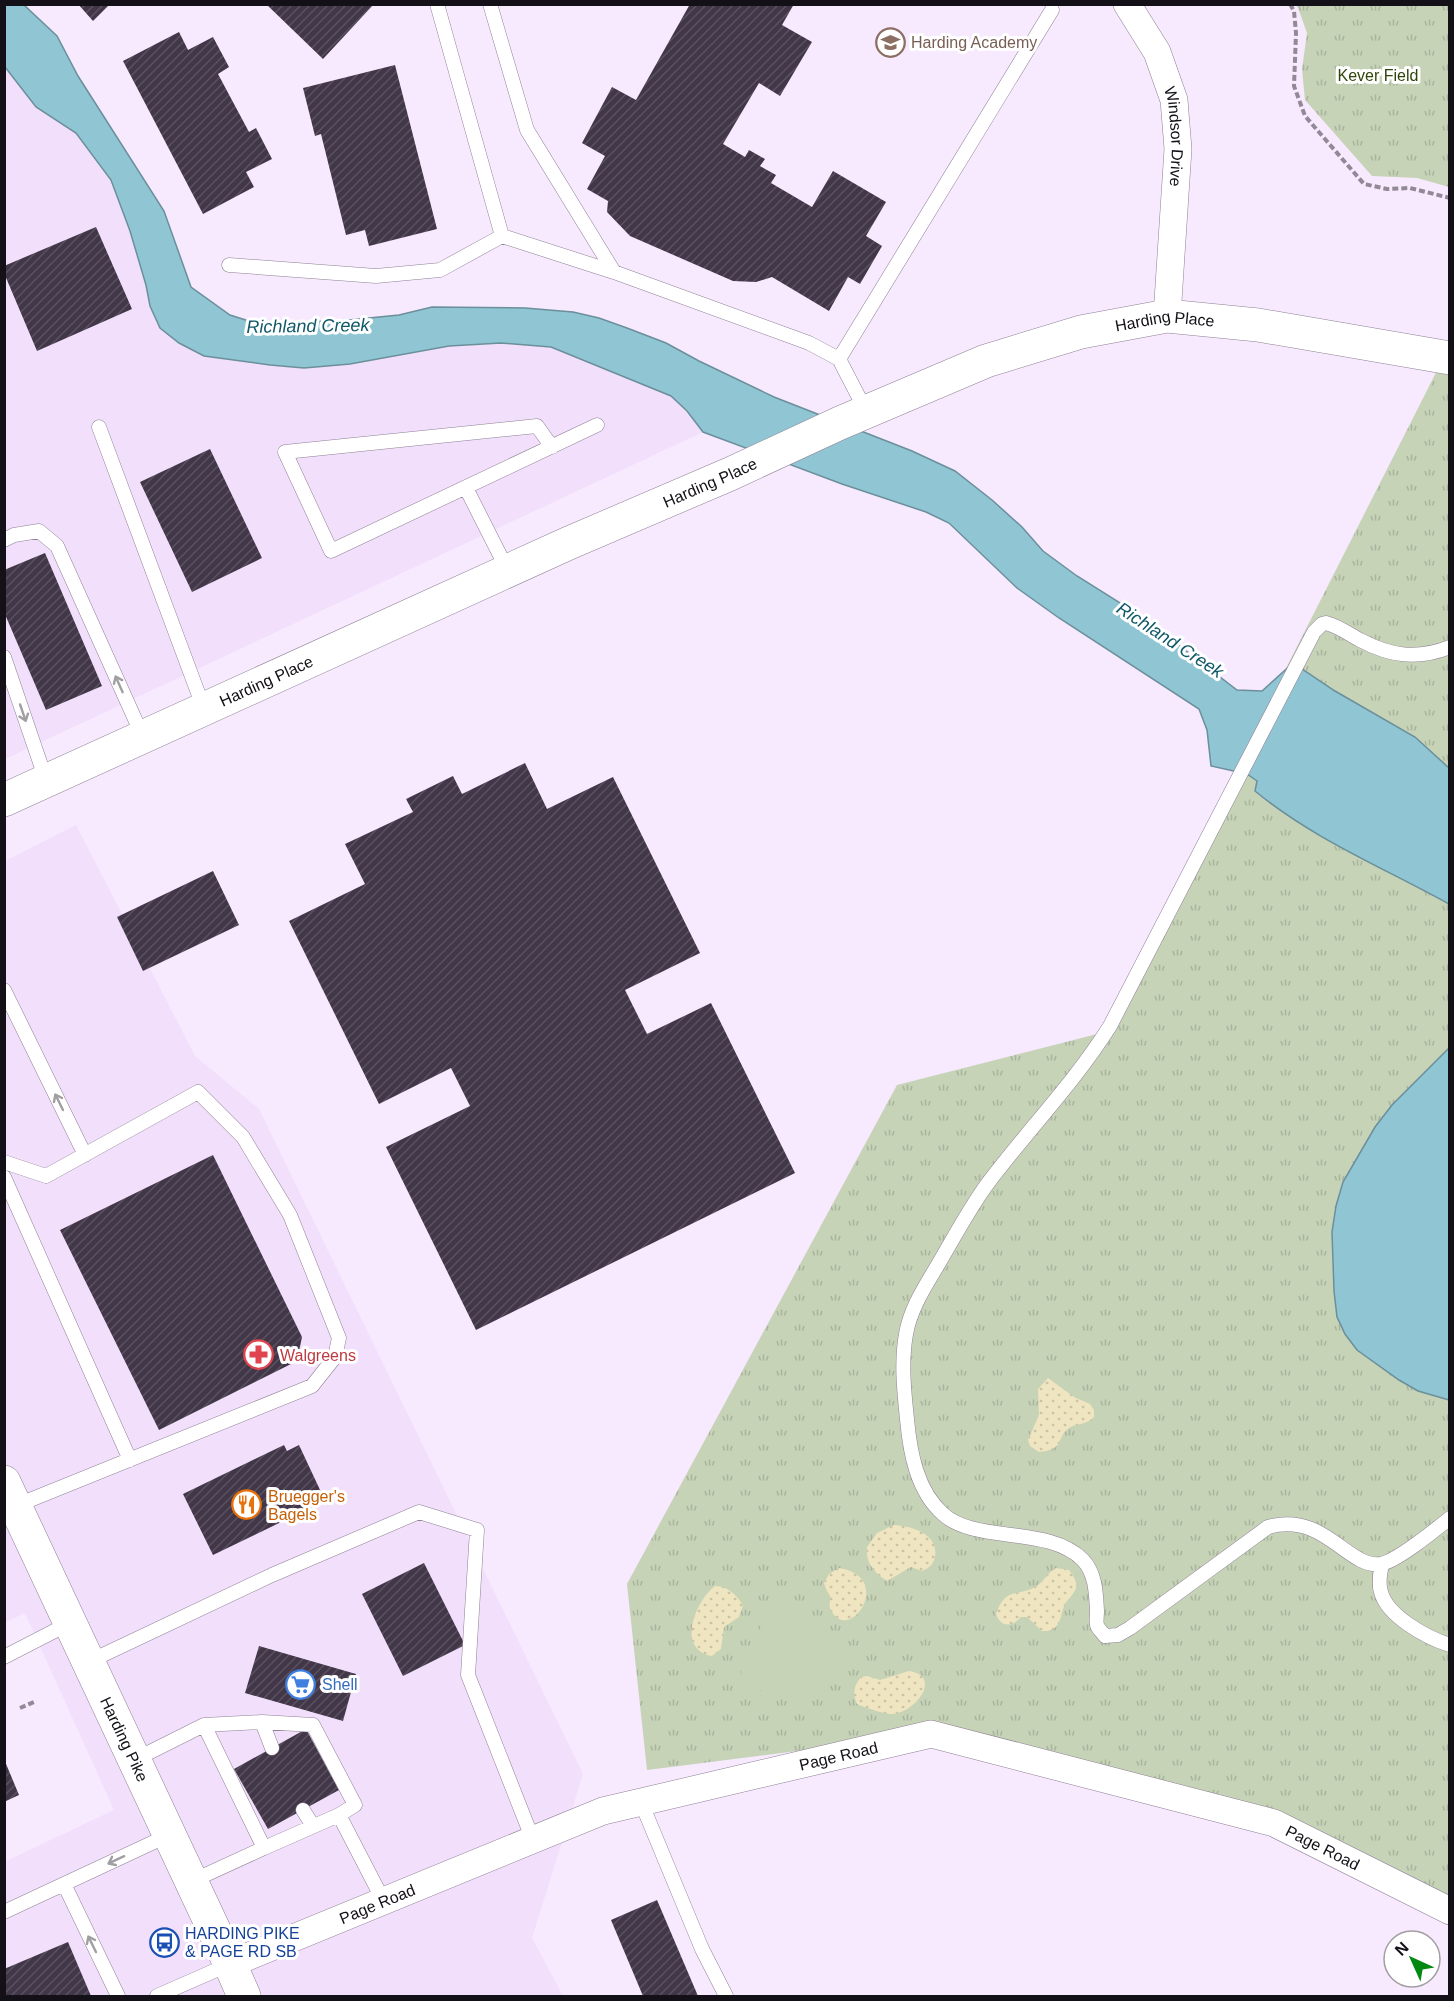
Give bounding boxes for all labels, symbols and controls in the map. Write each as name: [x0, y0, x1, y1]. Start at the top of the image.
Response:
school or university icon: Harding Academy: [874, 26, 906, 58]
place label: Harding Academy: [911, 34, 1037, 51]
park label: Kever Field: [1338, 67, 1418, 84]
street label: Windsor Drive: [1161, 84, 1186, 187]
street label: Harding Place: [1114, 307, 1215, 334]
water label: Richland Creek: [246, 315, 371, 337]
street label: Harding Place: [660, 454, 759, 510]
water label: Richland Creek: [1113, 598, 1228, 682]
street label: Harding Place: [217, 652, 316, 709]
one-way arrow: [113, 675, 125, 693]
one-way arrow: [19, 703, 30, 722]
one-way arrow: [53, 1094, 65, 1112]
pharmacy icon: Walgreens: [243, 1339, 275, 1371]
place label: Walgreens: [280, 1347, 356, 1364]
place label: Bruegger's Bagels: [268, 1488, 345, 1523]
restaurant icon: Bruegger's Bagels: [231, 1489, 263, 1521]
supermarket icon: Shell: [285, 1668, 317, 1700]
place label: Shell: [322, 1676, 358, 1693]
street label: Harding Pike: [97, 1694, 152, 1784]
street label: Page Road: [797, 1738, 879, 1773]
street label: Page Road: [1283, 1822, 1362, 1873]
one-way arrow: [107, 1855, 125, 1866]
street label: Page Road: [337, 1881, 417, 1927]
place label: HARDING PIKE & PAGE RD SB: [185, 1925, 300, 1960]
bus stop icon: HARDING PIKE & PAGE RD SB: [148, 1926, 180, 1958]
north arrow: [1382, 1929, 1442, 1989]
one-way arrow: [86, 1935, 98, 1953]
text: N: [1392, 1939, 1412, 1959]

